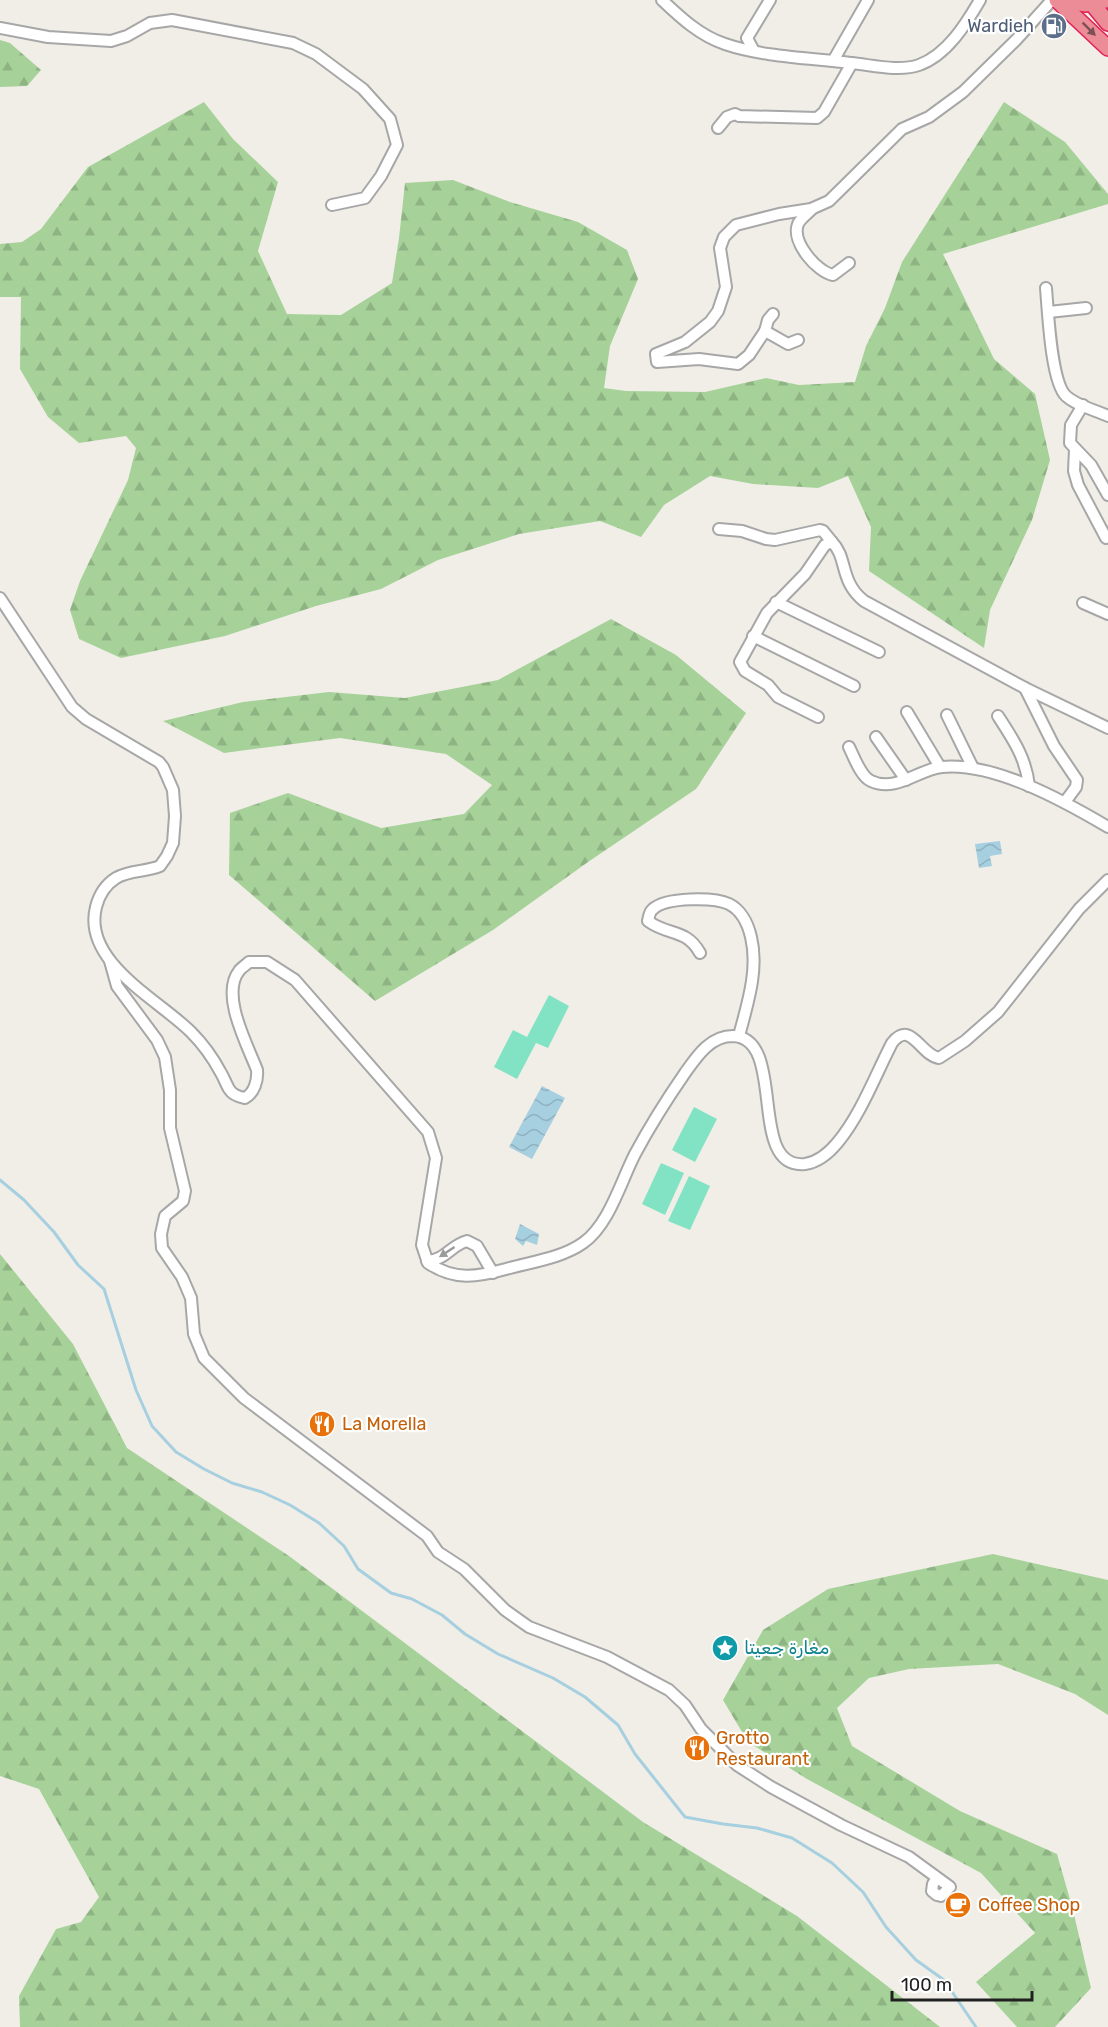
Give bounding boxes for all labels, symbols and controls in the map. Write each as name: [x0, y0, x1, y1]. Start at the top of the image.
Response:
fuel station icon: Wardieh: [1039, 11, 1069, 41]
place label: Wardieh: [967, 15, 1034, 37]
one-way arrow: [1081, 22, 1095, 36]
one-way arrow: [439, 1247, 456, 1258]
restaurant icon: La Morella: [307, 1409, 337, 1439]
place label: La Morella: [342, 1413, 427, 1435]
place icon: مغارة جعيتا: [710, 1633, 740, 1663]
place label: مغارة جعيتا: [744, 1637, 829, 1659]
place label: Grotto Restaurant: [716, 1727, 809, 1770]
restaurant icon: Grotto Restaurant: [682, 1733, 712, 1763]
cafe icon: Coffee Shop: [943, 1890, 973, 1920]
place label: Coffee Shop: [978, 1894, 1080, 1916]
scale bar: [892, 1964, 1032, 2002]
text: 100 m: [901, 1974, 952, 1996]

